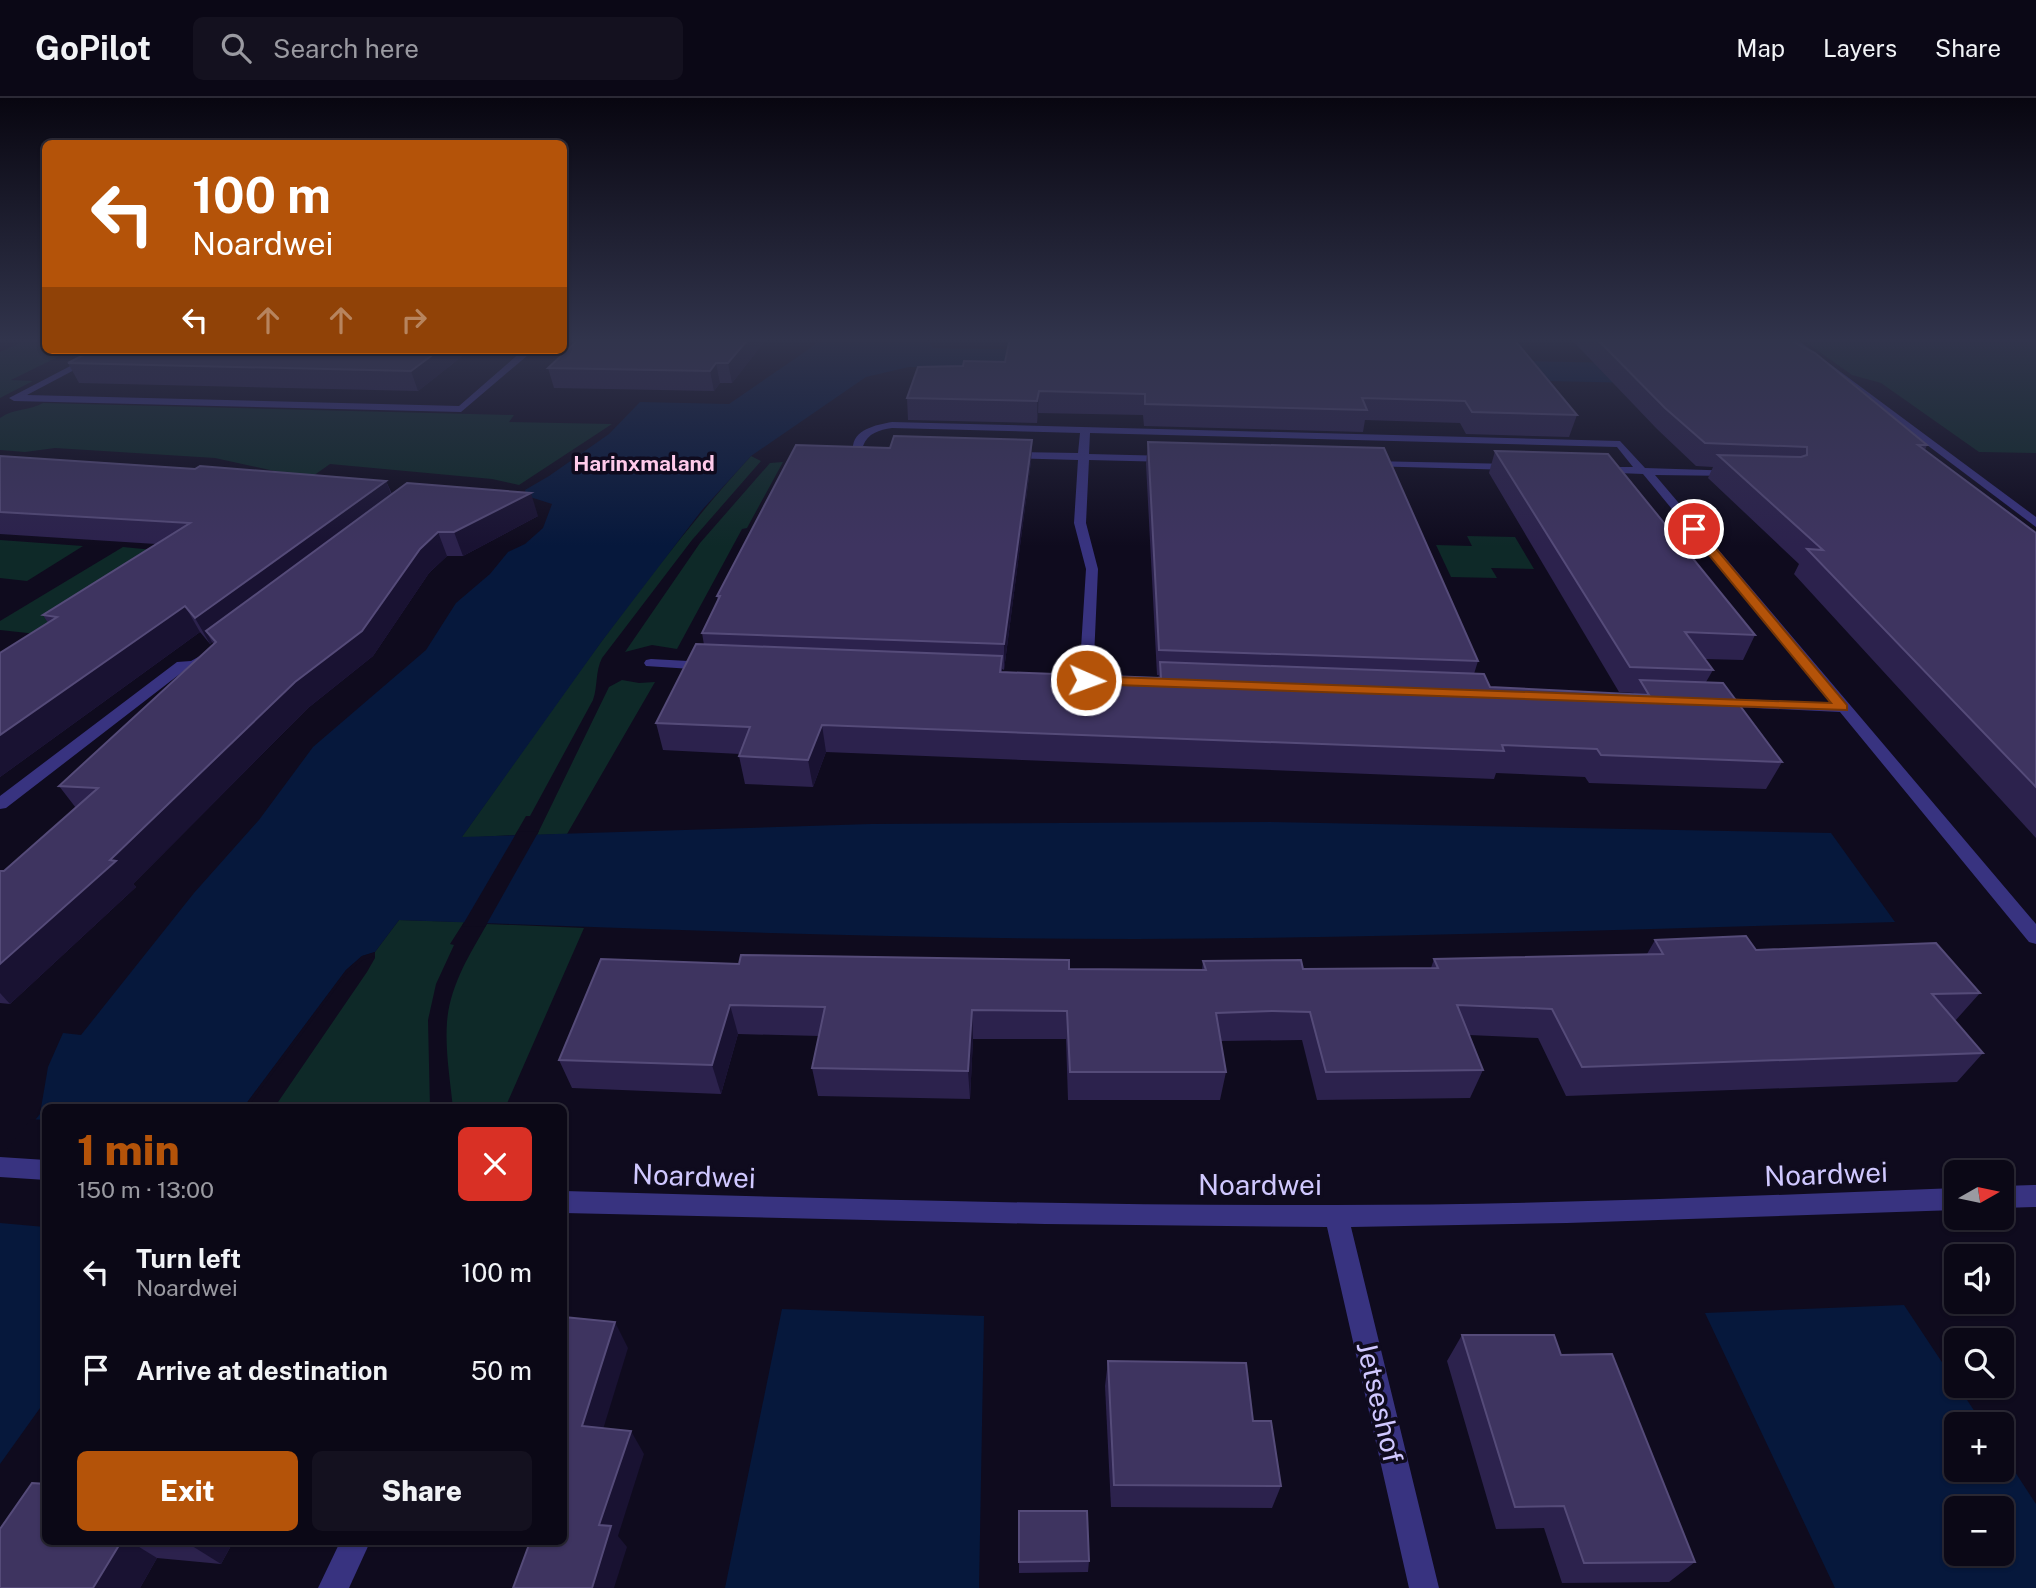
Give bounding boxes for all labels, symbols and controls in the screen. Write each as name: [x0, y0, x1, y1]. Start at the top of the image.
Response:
search box: [193, 17, 683, 80]
text: GoPilot: [35, 29, 151, 67]
icon: search: [217, 29, 255, 67]
text: Search here: [273, 33, 419, 64]
text: Map: [1736, 34, 1785, 62]
text: Layers: [1823, 34, 1897, 62]
text: Share: [1935, 34, 2001, 62]
text: 100 m: [192, 166, 331, 224]
icon: left: [77, 168, 168, 259]
text: Noardwei: [192, 225, 334, 262]
icon: left: [176, 301, 214, 339]
icon: ahead: [249, 301, 287, 339]
icon: ahead: [322, 301, 360, 339]
icon: right: [395, 301, 433, 339]
district label: Harinxmaland: [573, 451, 715, 476]
pin: [1664, 499, 1724, 559]
icon: arrive: [1675, 510, 1713, 548]
position arrow: [1049, 643, 1123, 717]
text: 1 min: [77, 1125, 180, 1174]
button: close: [458, 1127, 532, 1201]
street label: Noardwei: [1764, 1155, 1888, 1192]
street label: Noardwei: [632, 1157, 756, 1194]
north arrow: [1944, 1160, 2014, 1230]
map controls: [1944, 1160, 2014, 1566]
street label: Noardwei: [1198, 1168, 1322, 1201]
text: 150 m · 13:00: [77, 1176, 214, 1203]
text: Turn left: [136, 1243, 241, 1274]
button: sound: [1944, 1244, 2014, 1314]
icon: left: [77, 1253, 115, 1291]
text: 100 m: [461, 1257, 532, 1288]
text: Noardwei: [136, 1274, 238, 1301]
button: search: [1944, 1328, 2014, 1398]
street label: Jetseshof: [1351, 1338, 1410, 1466]
icon: arrive: [77, 1351, 115, 1389]
text: Arrive at destination: [136, 1355, 388, 1386]
text: 50 m: [471, 1355, 532, 1386]
button: +: [1944, 1412, 2014, 1482]
button: Exit: [77, 1451, 298, 1531]
button: Share: [312, 1451, 532, 1531]
button: −: [1944, 1496, 2014, 1566]

